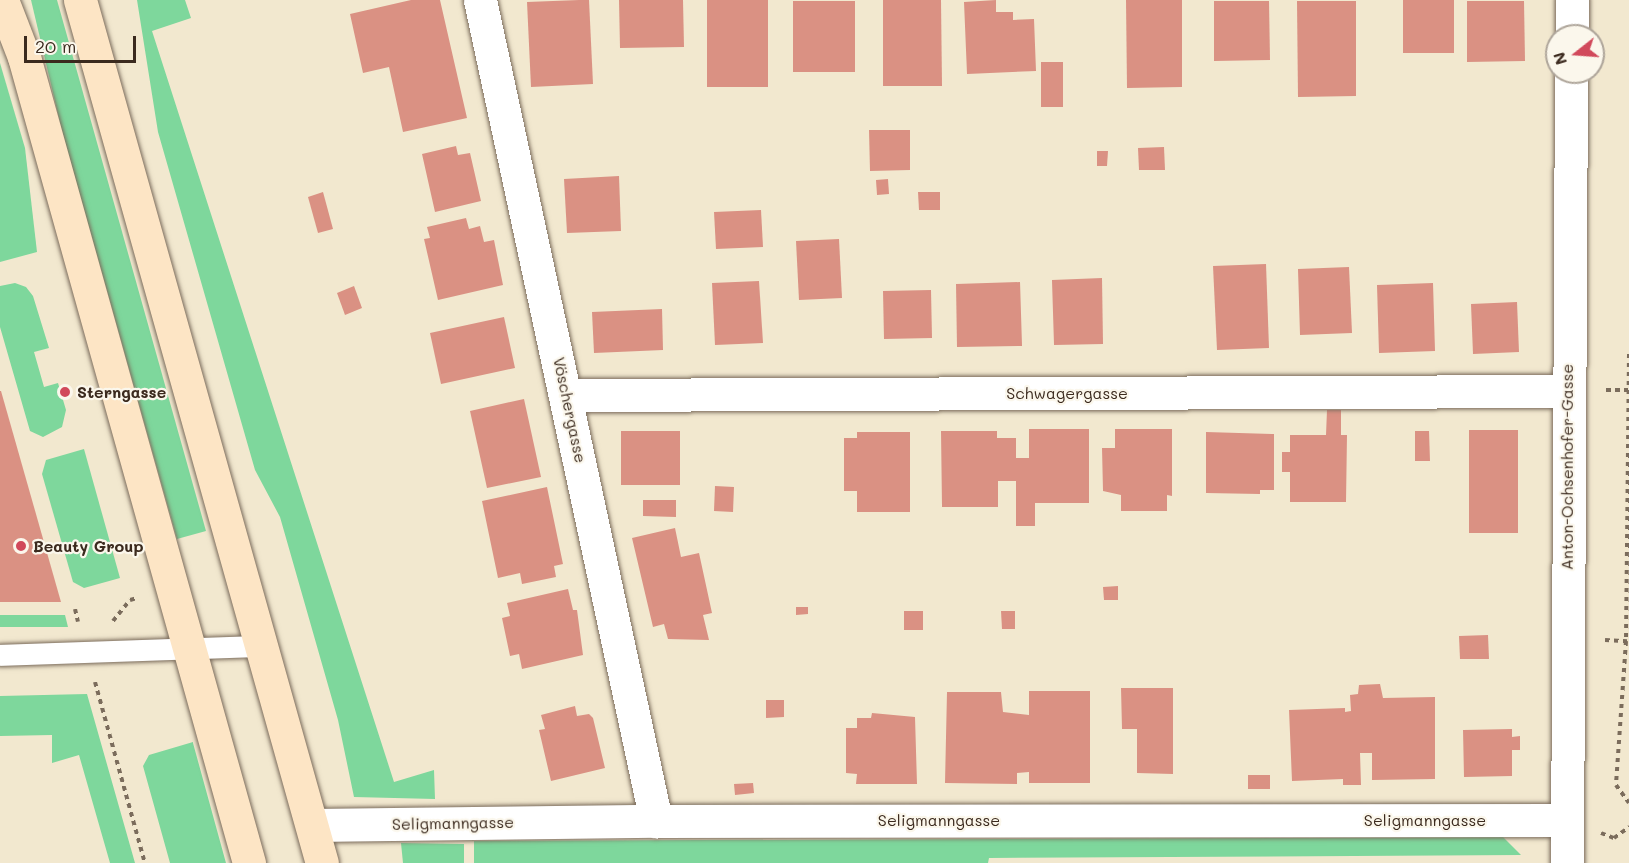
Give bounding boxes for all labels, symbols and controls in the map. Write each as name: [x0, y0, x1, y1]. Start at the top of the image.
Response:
scale bar: [27, 24, 140, 62]
north arrow: [1545, 24, 1605, 84]
text: 20 m: [35, 34, 76, 58]
text: N: [1547, 50, 1571, 68]
street label: Vöschergasse: [549, 355, 591, 465]
street label: Anton-Ochsenhofer-Gasse: [1557, 364, 1577, 570]
place label: Sterngasse: [77, 382, 166, 402]
street label: Schwagergasse: [1006, 383, 1128, 403]
marker: Sterngasse: [58, 385, 72, 399]
place label: Beauty Group: [33, 536, 143, 556]
marker: Beauty Group: [14, 539, 28, 553]
street label: Seligmanngasse: [878, 810, 1000, 830]
street label: Seligmanngasse: [1364, 810, 1486, 830]
street label: Seligmanngasse: [392, 812, 514, 834]

